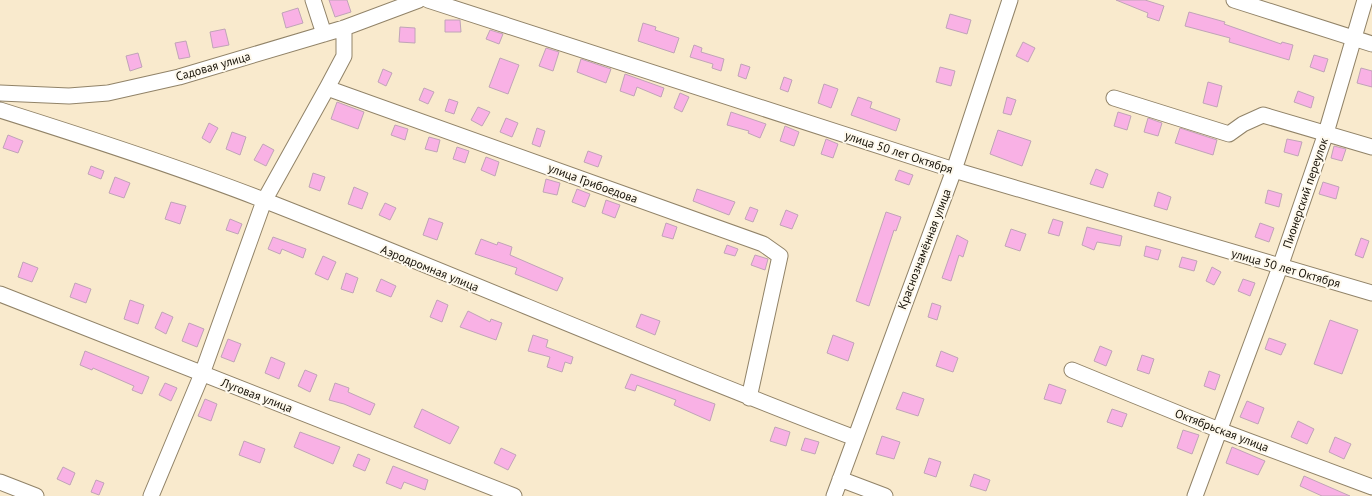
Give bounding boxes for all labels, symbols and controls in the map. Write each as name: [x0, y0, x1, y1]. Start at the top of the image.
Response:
street label: Садовая улица: [174, 48, 252, 84]
street label: улица 50 лет Октября: [843, 127, 955, 177]
street label: Пионерский переулок: [1279, 135, 1331, 250]
street label: улица Грибоедова: [546, 160, 640, 206]
street label: Краснознамённая улица: [894, 187, 954, 311]
street label: Аэродромная улица: [379, 241, 481, 295]
street label: улица 50 лет Октября: [1230, 245, 1342, 291]
street label: Луговая улица: [218, 374, 295, 415]
street label: Октябрьская улица: [1173, 405, 1271, 455]

